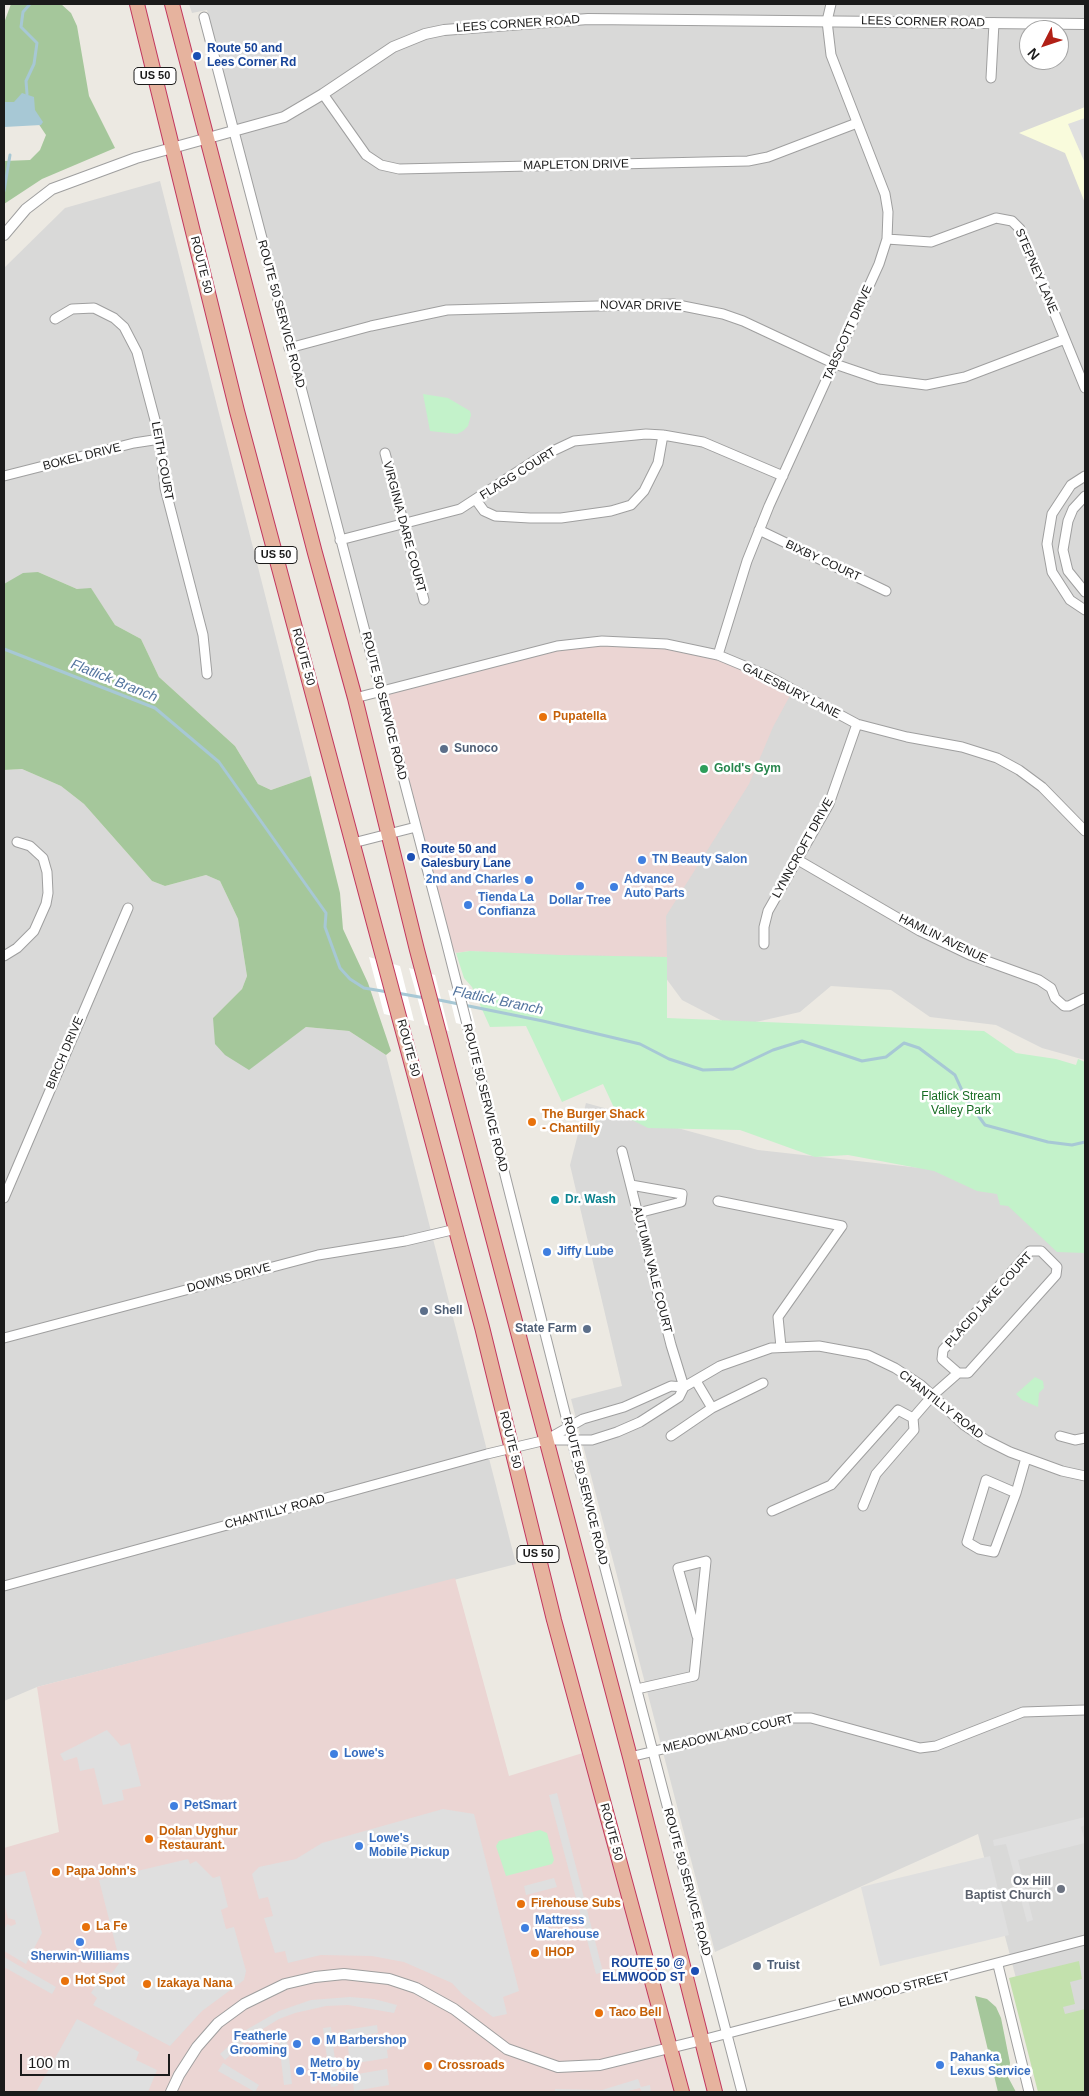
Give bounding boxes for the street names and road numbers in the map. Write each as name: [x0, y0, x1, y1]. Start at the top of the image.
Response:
street label: LEES CORNER ROAD: [456, 12, 580, 36]
street label: LEES CORNER ROAD: [861, 14, 985, 30]
road number: US 50: [134, 68, 176, 84]
street label: MAPLETON DRIVE: [523, 157, 629, 173]
street label: STEPNEY LANE: [1012, 226, 1060, 316]
street label: ROUTE 50: [187, 235, 215, 295]
street label: ROUTE 50 SERVICE ROAD: [254, 238, 308, 390]
street label: TABSCOTT DRIVE: [820, 283, 876, 383]
street label: NOVAR DRIVE: [600, 298, 682, 314]
street label: LEITH COURT: [148, 420, 176, 502]
street label: BOKEL DRIVE: [41, 440, 123, 474]
street label: FLAGG COURT: [478, 445, 558, 503]
street label: VIRGINIA DARE COURT: [380, 460, 428, 594]
street label: BIXBY COURT: [783, 537, 863, 585]
road number: US 50: [255, 546, 297, 564]
street label: ROUTE 50: [288, 627, 318, 687]
street label: ROUTE 50 SERVICE ROAD: [359, 630, 409, 782]
street label: GALESBURY LANE: [740, 660, 842, 722]
street label: LYNNCROFT DRIVE: [769, 795, 837, 901]
street label: HAMLIN AVENUE: [896, 911, 990, 967]
street label: BIRCH DRIVE: [43, 1015, 87, 1091]
street label: ROUTE 50: [393, 1018, 423, 1078]
street label: ROUTE 50 SERVICE ROAD: [460, 1022, 510, 1174]
street label: AUTUMN VALE COURT: [629, 1205, 675, 1335]
street label: PLACID LAKE COURT: [942, 1249, 1036, 1351]
street label: DOWNS DRIVE: [186, 1260, 272, 1296]
street label: CHANTILLY ROAD: [896, 1368, 986, 1442]
street label: ROUTE 50: [496, 1410, 524, 1470]
street label: ROUTE 50 SERVICE ROAD: [560, 1415, 610, 1567]
street label: CHANTILLY ROAD: [223, 1492, 327, 1532]
road number: US 50: [517, 1546, 559, 1562]
street label: MEADOWLAND COURT: [662, 1712, 794, 1756]
street label: ROUTE 50: [596, 1802, 626, 1862]
street label: ROUTE 50 SERVICE ROAD: [660, 1806, 714, 1958]
street label: ELMWOOD STREET: [837, 1969, 951, 2011]

